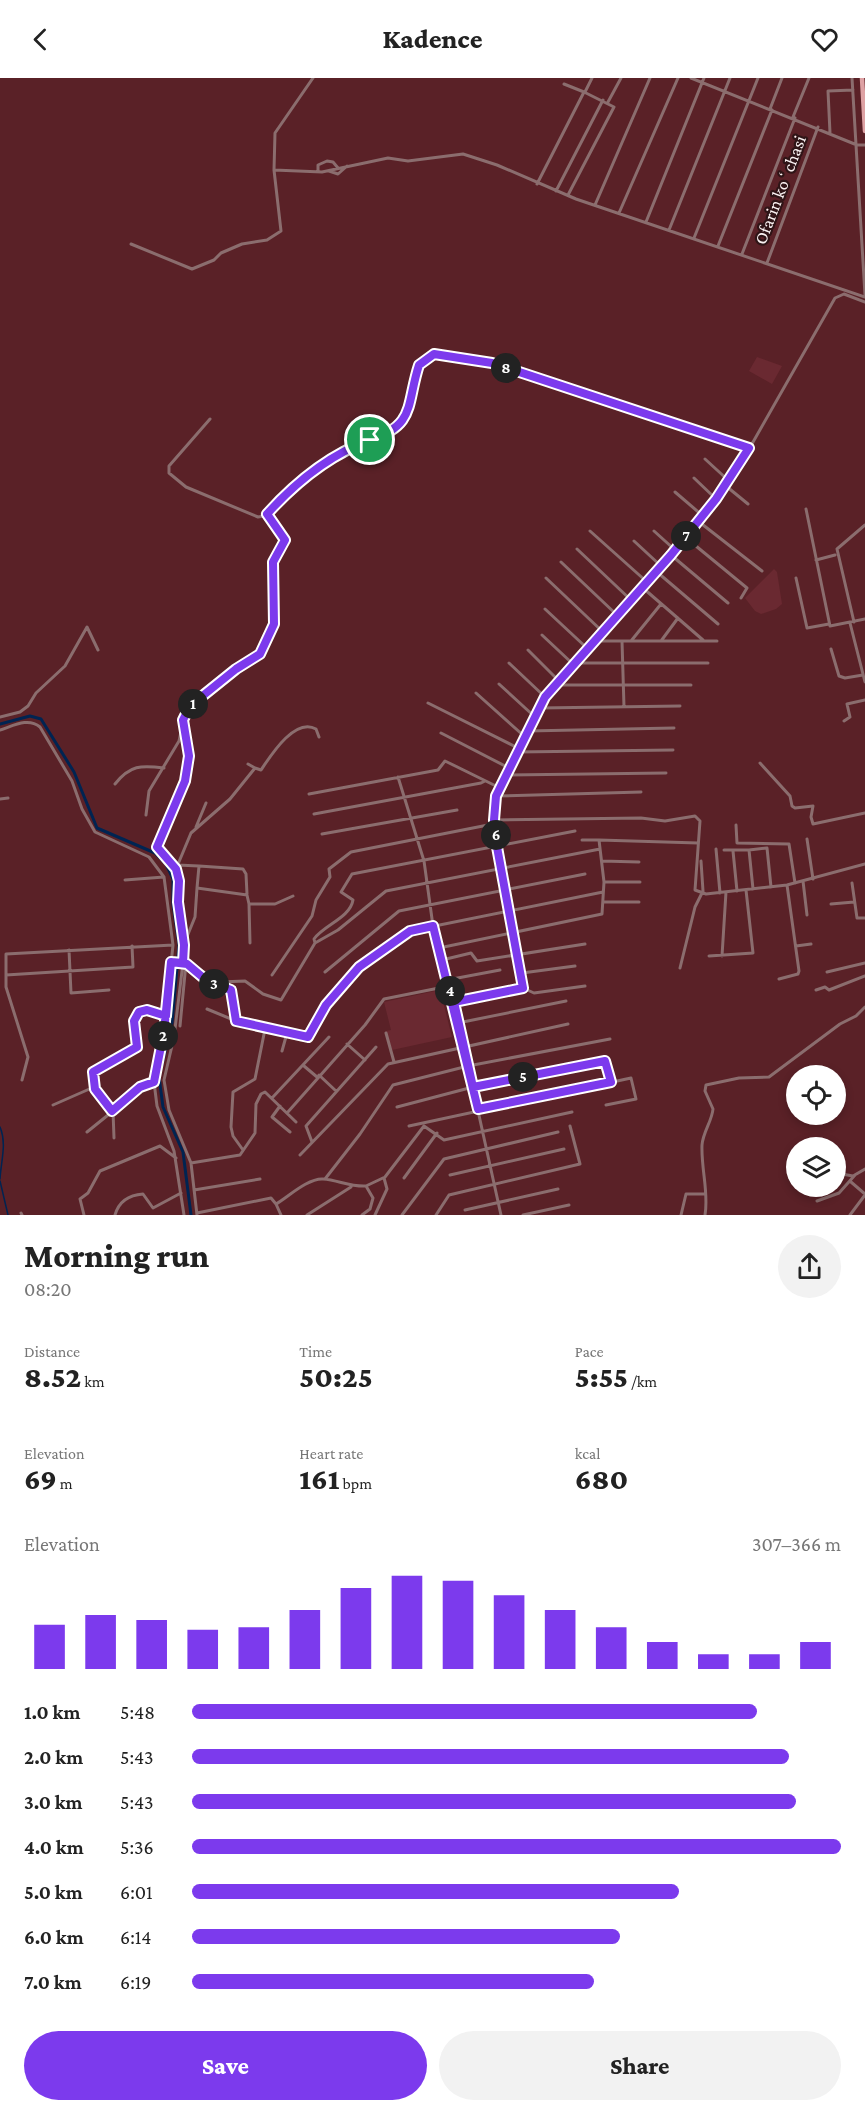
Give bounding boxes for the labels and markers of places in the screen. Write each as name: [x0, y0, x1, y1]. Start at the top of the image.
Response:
pin: 8: [491, 353, 521, 383]
pin: [344, 414, 395, 465]
pin: 7: [671, 521, 701, 551]
pin: 1: [178, 689, 208, 719]
pin: 6: [481, 820, 511, 850]
pin: 3: [199, 969, 229, 999]
pin: 4: [435, 976, 465, 1006]
pin: 2: [148, 1021, 178, 1051]
pin: 5: [508, 1062, 538, 1092]

